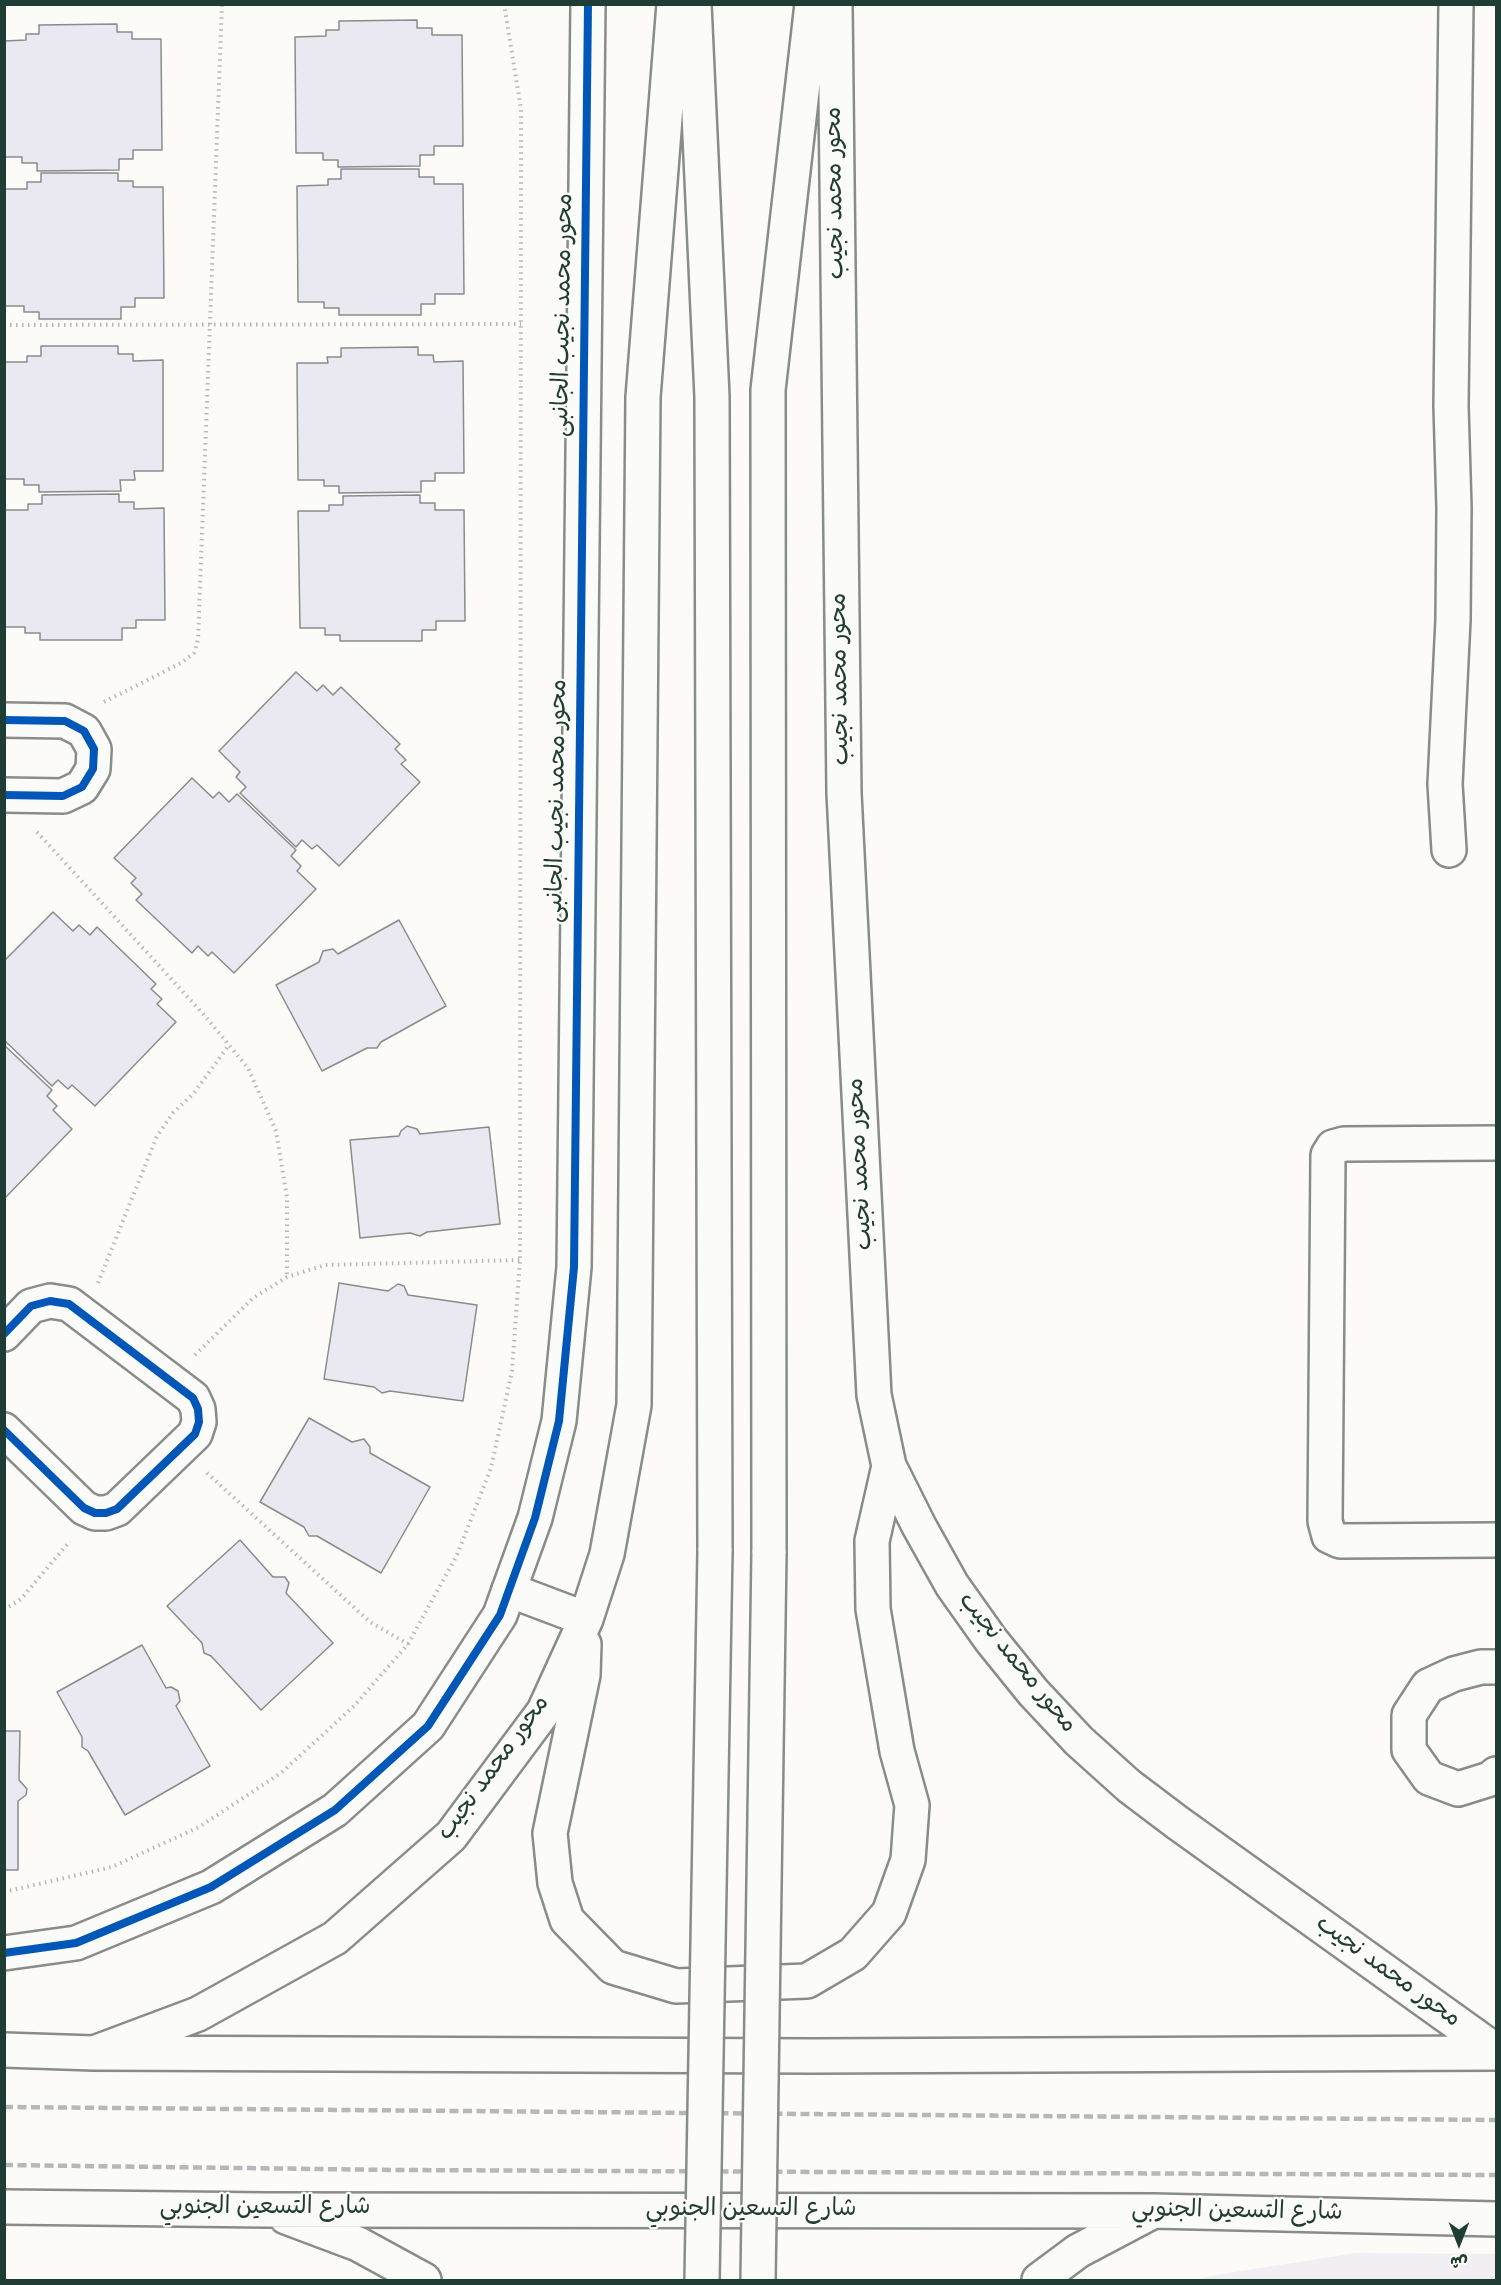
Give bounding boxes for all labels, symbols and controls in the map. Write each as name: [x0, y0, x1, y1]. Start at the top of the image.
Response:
street label: محور محمد نجيب: [821, 107, 853, 279]
street label: محور محمد نجيب الجانبى: [548, 193, 582, 437]
street label: محور محمد نجيب: [826, 593, 858, 765]
street label: محور محمد نجيب الجانبى: [542, 679, 576, 923]
street label: محور محمد نجيب: [843, 1077, 881, 1251]
street label: محور محمد نجيب: [951, 1588, 1081, 1740]
street label: محور محمد نجيب: [433, 1691, 557, 1847]
street label: محور محمد نجيب: [1309, 1911, 1465, 2035]
street label: شارع التسعين الجنوبي: [159, 2195, 371, 2223]
street label: شارع التسعين الجنوبي: [645, 2197, 857, 2225]
street label: شارع التسعين الجنوبي: [1131, 2197, 1343, 2229]
north arrow: [1429, 2213, 1489, 2273]
text: ش: [1450, 2249, 1468, 2273]

